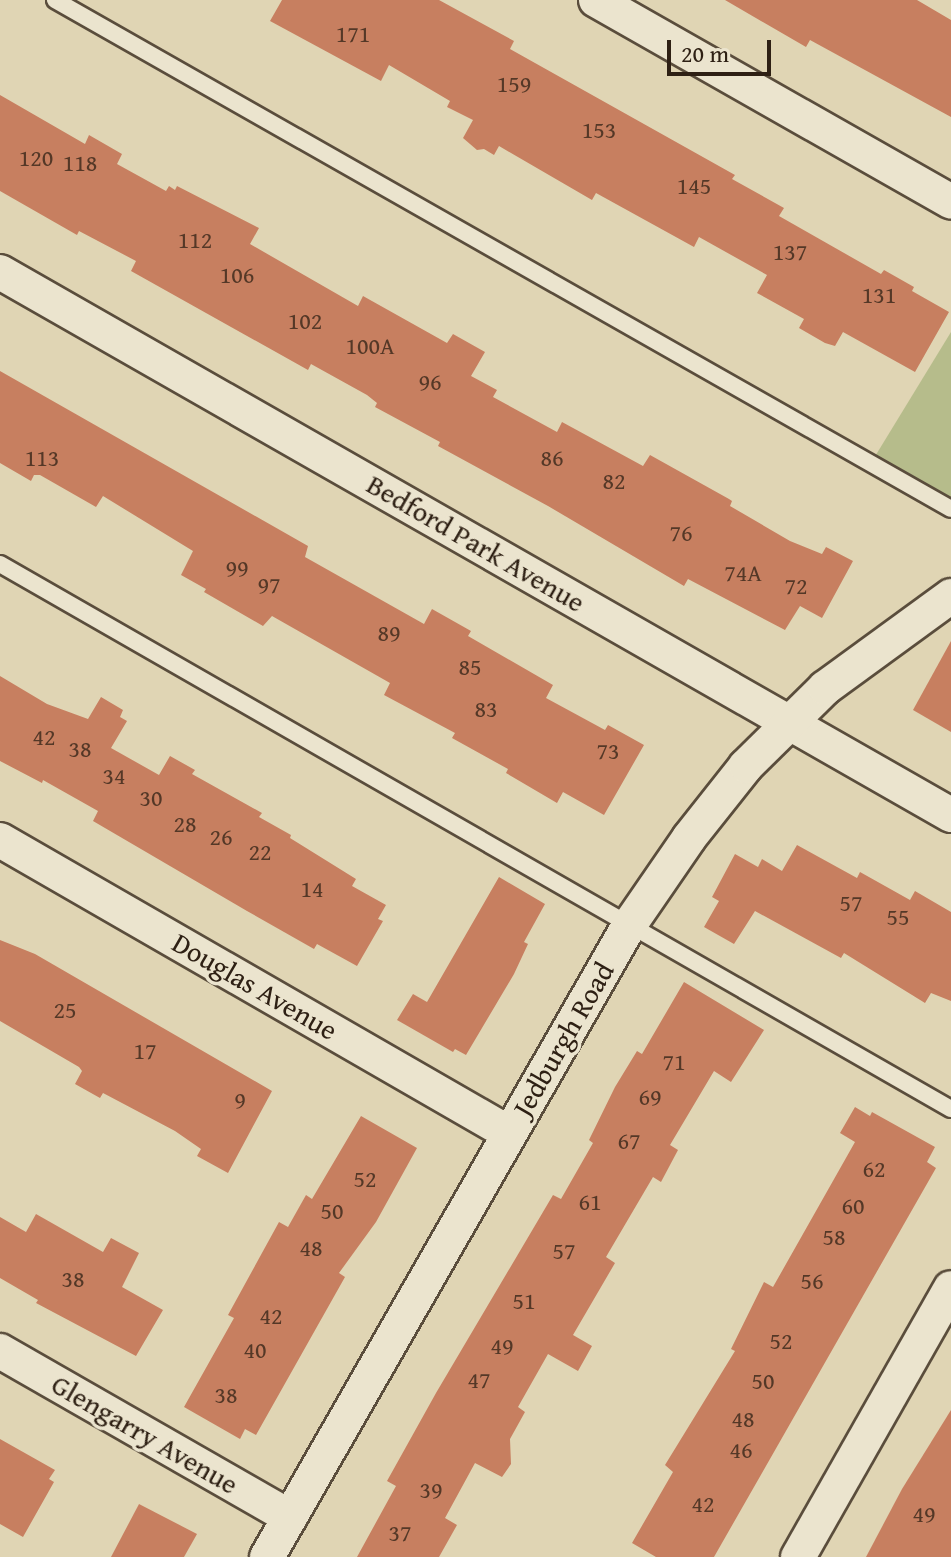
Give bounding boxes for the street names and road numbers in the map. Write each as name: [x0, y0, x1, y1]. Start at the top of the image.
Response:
street label: Bedford Park Avenue: [361, 467, 591, 619]
street label: Douglas Avenue: [167, 925, 343, 1047]
street label: Jedburgh Road: [505, 956, 621, 1122]
street label: Glengarry Avenue: [46, 1367, 244, 1501]

